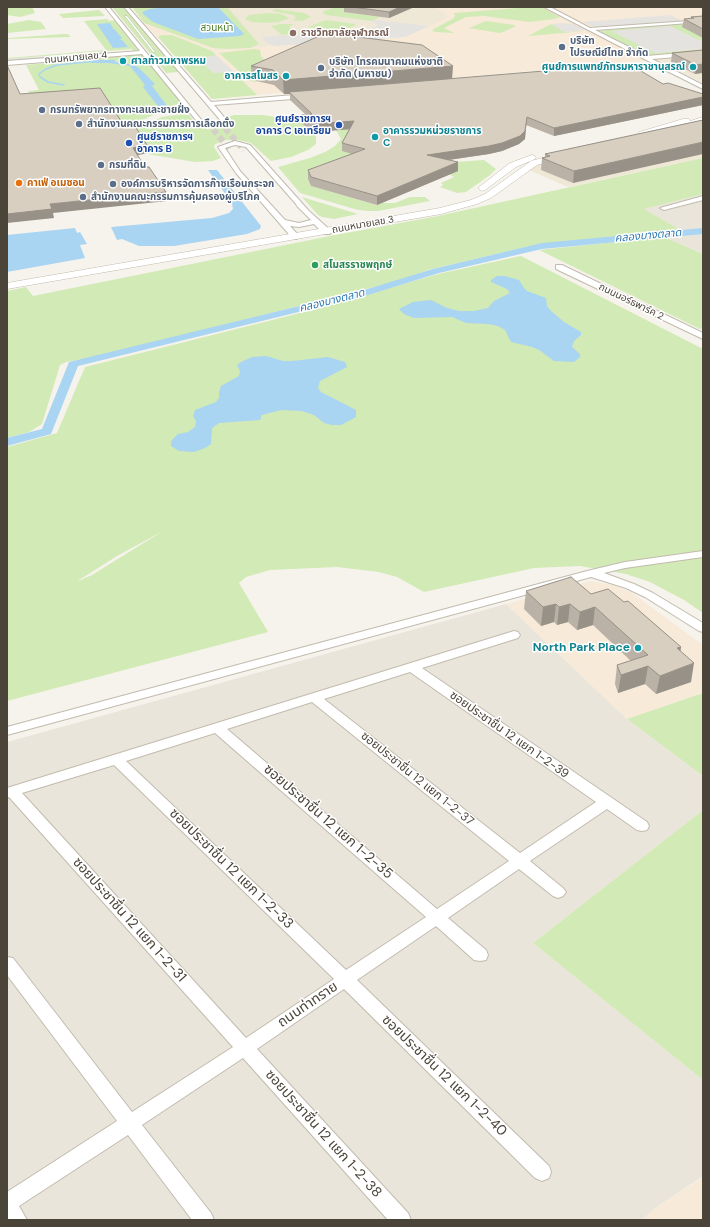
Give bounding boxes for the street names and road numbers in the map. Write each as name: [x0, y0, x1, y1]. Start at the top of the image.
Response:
street label: ถนนหมายเลข 4: [44, 49, 108, 67]
street label: ถนนหมายเลข 3: [331, 214, 395, 236]
street label: ถนนนอร์ธพาร์ค 2: [596, 281, 666, 323]
street label: ซอยประชาชื่น 12 แยก 1-2-39: [447, 688, 571, 782]
street label: ซอยประชาชื่น 12 แยก 1-2-37: [358, 729, 476, 829]
street label: ซอยประชาชื่น 12 แยก 1-2-35: [260, 761, 396, 883]
street label: ซอยประชาชื่น 12 แยก 1-2-33: [166, 805, 296, 933]
street label: ซอยประชาชื่น 12 แยก 1-2-31: [69, 854, 189, 986]
street label: ถนนท่าทราย: [275, 979, 341, 1031]
street label: ซอยประชาชื่น 12 แยก 1-2-40: [378, 1012, 510, 1140]
street label: ซอยประชาชื่น 12 แยก 1-2-38: [261, 1067, 385, 1201]

